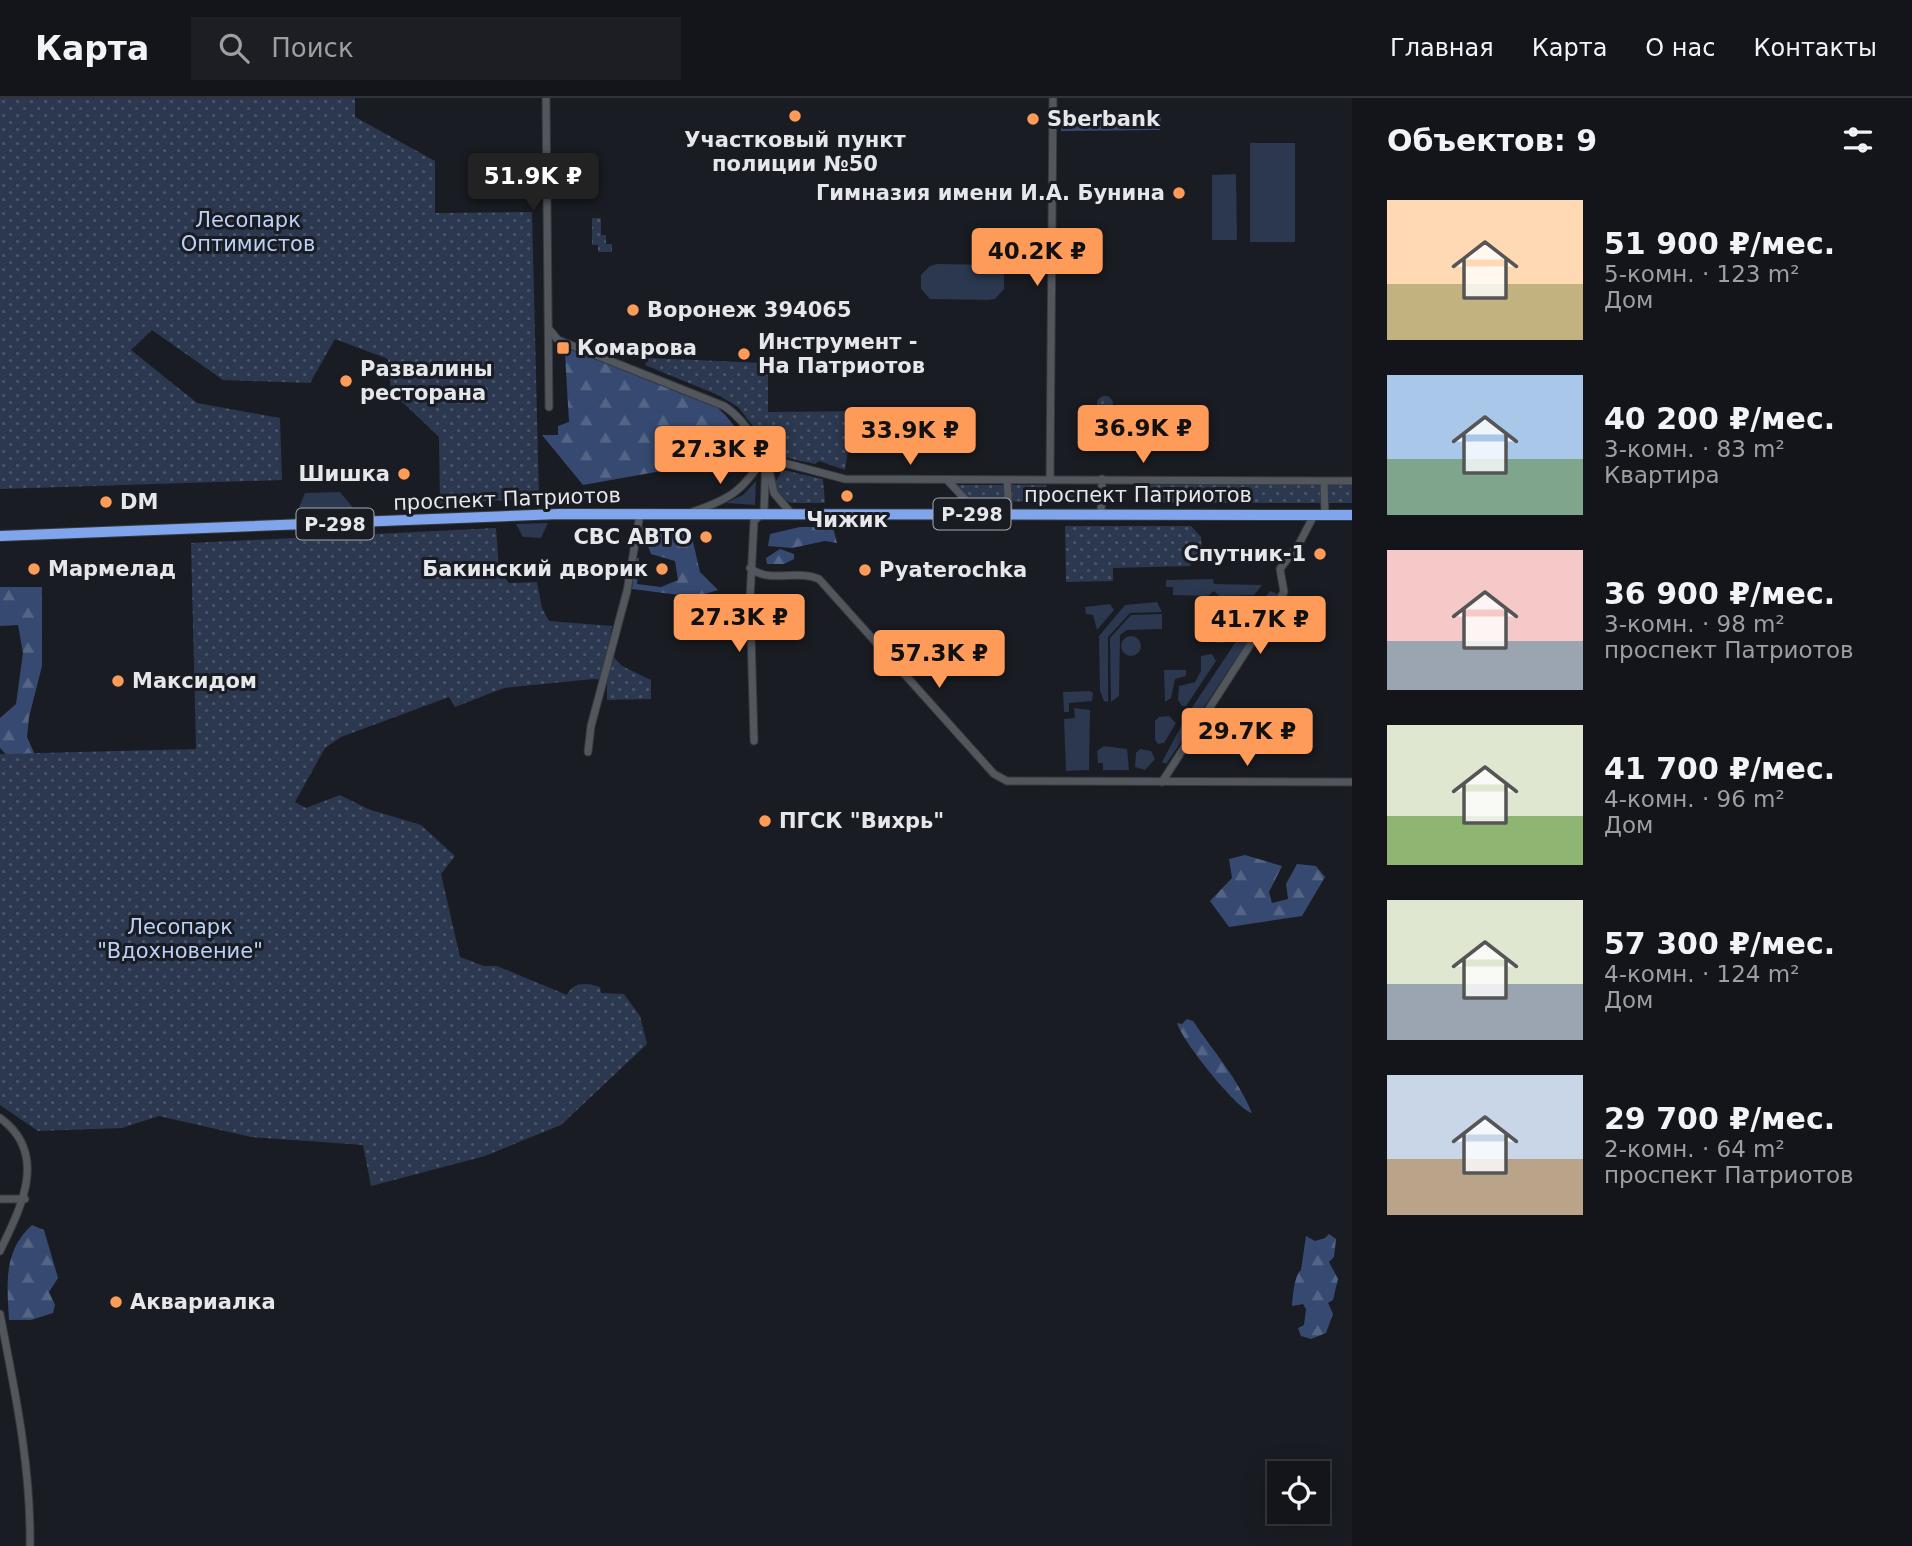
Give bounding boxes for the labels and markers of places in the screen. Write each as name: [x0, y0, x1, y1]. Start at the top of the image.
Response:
place label: Sberbank: [1047, 107, 1161, 131]
marker: Участковый пункт полиции №50: [787, 108, 803, 124]
marker: Sberbank: [1025, 111, 1041, 127]
place label: Участковый пункт полиции №50: [684, 128, 907, 176]
pin: 51.9K ₽: [468, 153, 598, 213]
place label: Гимназия имени И.А. Бунина: [816, 181, 1165, 205]
marker: Гимназия имени И.А. Бунина: [1171, 185, 1187, 201]
pin: 40.2K ₽: [972, 228, 1102, 288]
place label: Воронеж 394065: [647, 298, 852, 322]
marker: Воронеж 394065: [625, 302, 641, 318]
place label: Инструмент - На Патриотов: [758, 330, 925, 378]
place label: Комарова: [577, 336, 697, 360]
marker: Комарова: [555, 340, 571, 356]
marker: Инструмент - На Патриотов: [736, 346, 752, 362]
place label: Развалины ресторана: [360, 357, 493, 405]
marker: Развалины ресторана: [338, 373, 354, 389]
pin: 36.9K ₽: [1078, 406, 1208, 465]
pin: 33.9K ₽: [845, 408, 975, 467]
pin: 27.3K ₽: [655, 426, 785, 486]
place label: Шишка: [299, 462, 390, 486]
marker: Шишка: [396, 466, 412, 482]
marker: Чижик: [839, 488, 855, 504]
place label: DM: [120, 490, 158, 514]
marker: DM: [98, 494, 114, 510]
place label: Чижик: [806, 508, 888, 532]
place label: СВС АВТО: [573, 525, 692, 549]
marker: СВС АВТО: [698, 529, 714, 545]
place label: Спутник-1: [1183, 542, 1306, 566]
marker: Спутник-1: [1312, 546, 1328, 562]
place label: Мармелад: [48, 557, 176, 581]
place label: Бакинский дворик: [422, 557, 648, 581]
place label: Pyaterochka: [879, 558, 1027, 582]
marker: Мармелад: [26, 561, 42, 577]
marker: Бакинский дворик: [654, 561, 670, 577]
marker: Pyaterochka: [857, 562, 873, 578]
pin: 27.3K ₽: [674, 594, 804, 654]
pin: 41.7K ₽: [1195, 596, 1325, 656]
pin: 57.3K ₽: [874, 630, 1004, 690]
place label: Максидом: [132, 669, 257, 693]
marker: Максидом: [110, 673, 126, 689]
pin: 29.7K ₽: [1182, 708, 1312, 768]
place label: ПГСК "Вихрь": [779, 809, 944, 833]
marker: ПГСК "Вихрь": [757, 813, 773, 829]
place label: Аквариалка: [130, 1290, 276, 1314]
marker: Аквариалка: [108, 1294, 124, 1310]

